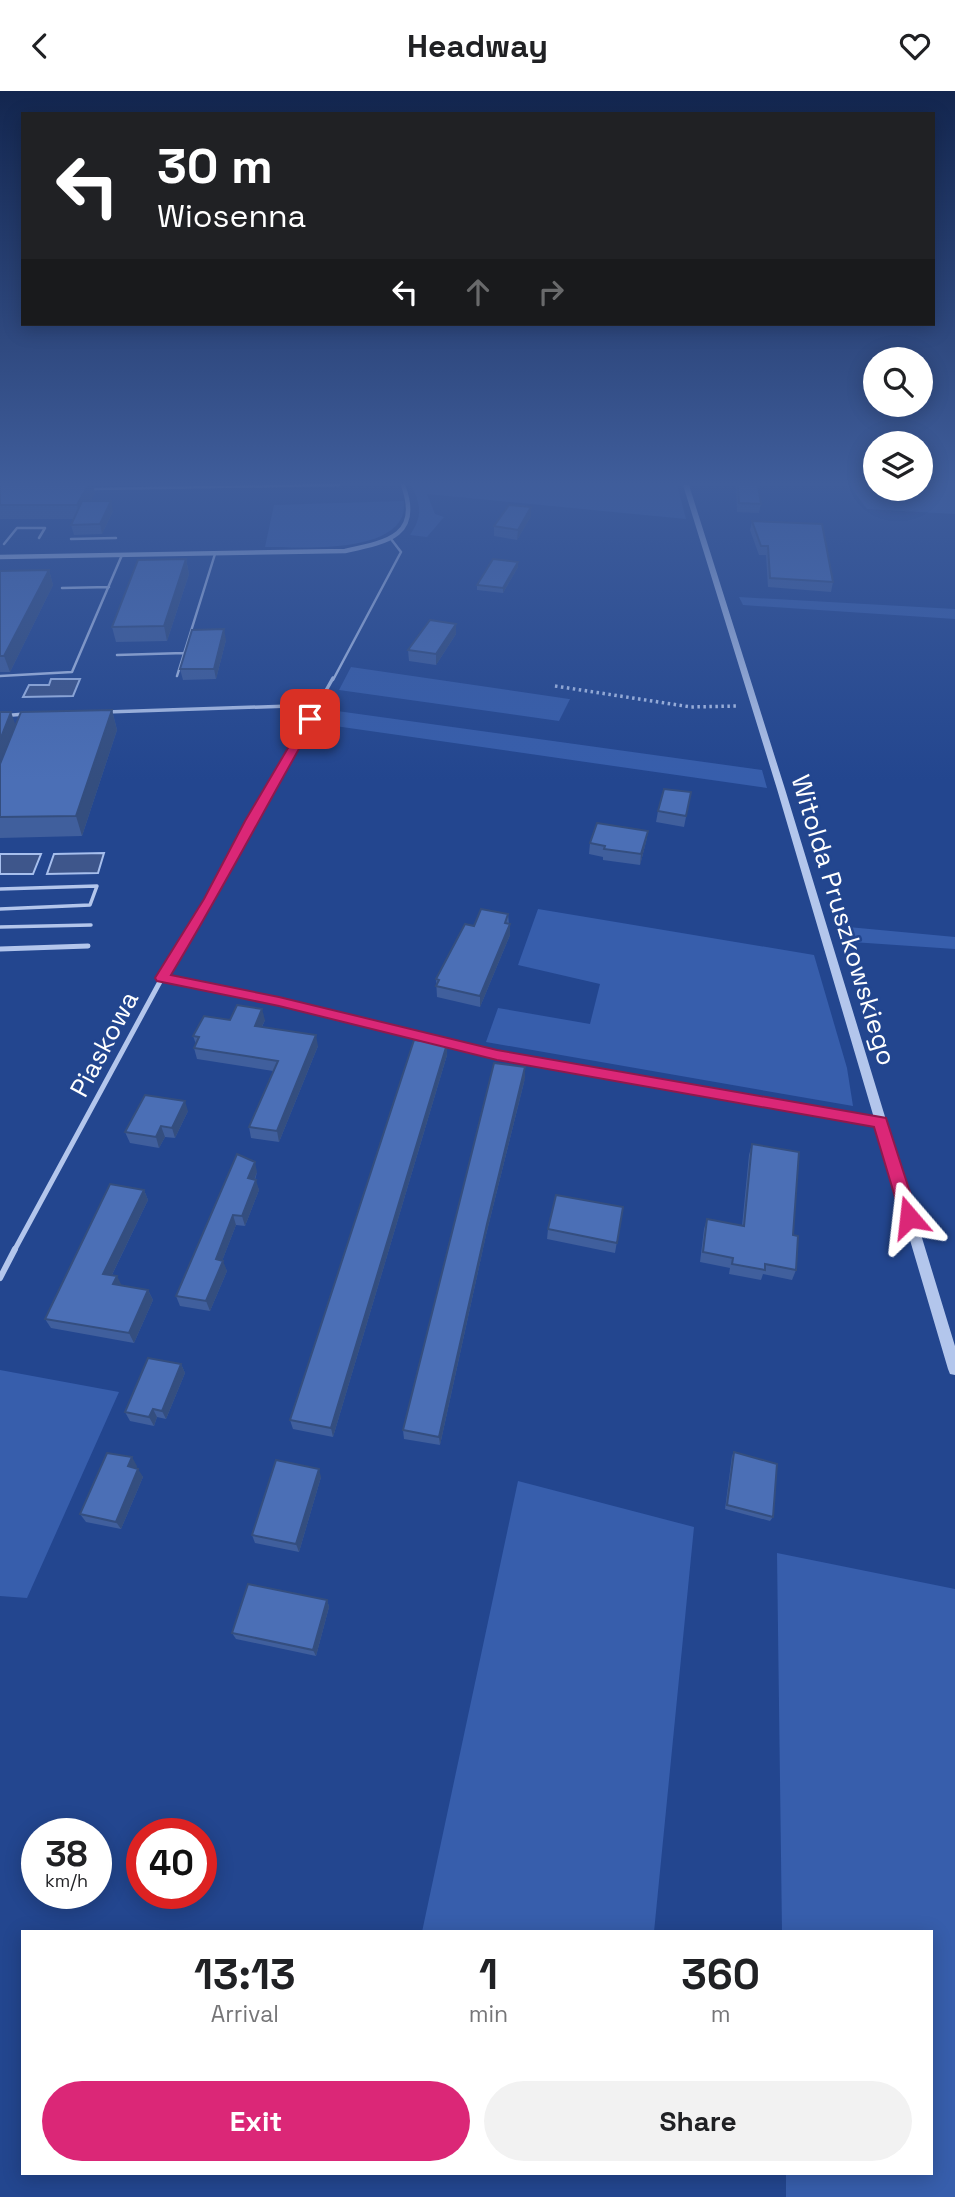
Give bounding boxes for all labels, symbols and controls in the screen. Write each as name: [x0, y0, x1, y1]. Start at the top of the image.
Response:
text: Headway: [407, 26, 548, 66]
icon: back: [21, 27, 59, 65]
icon: heart: [896, 27, 934, 65]
text: 30 m: [157, 135, 273, 197]
icon: left: [42, 140, 133, 231]
text: Wiosenna: [157, 196, 306, 236]
icon: left: [386, 273, 424, 311]
icon: ahead: [459, 273, 497, 311]
icon: right: [532, 273, 570, 311]
map controls: [863, 347, 933, 501]
button: search: [863, 347, 933, 417]
button: layers: [863, 431, 933, 501]
pin: [280, 689, 340, 749]
icon: arrive: [291, 700, 329, 738]
street label: Witolda Pruszkowskiego: [784, 771, 904, 1069]
street label: Piaskowa: [62, 985, 146, 1103]
position arrow: [872, 1180, 946, 1254]
speed limit sign: 40: [126, 1818, 217, 1909]
text: 38: [45, 1832, 88, 1876]
text: km/h: [45, 1869, 88, 1892]
text: 13:13: [194, 1948, 296, 2001]
text: 1: [479, 1948, 498, 2001]
text: 360: [681, 1948, 760, 2001]
text: Arrival: [211, 1999, 279, 2029]
text: min: [469, 1999, 508, 2029]
text: m: [711, 1999, 730, 2029]
button: Exit: [42, 2081, 470, 2161]
button: Share: [484, 2081, 912, 2161]

